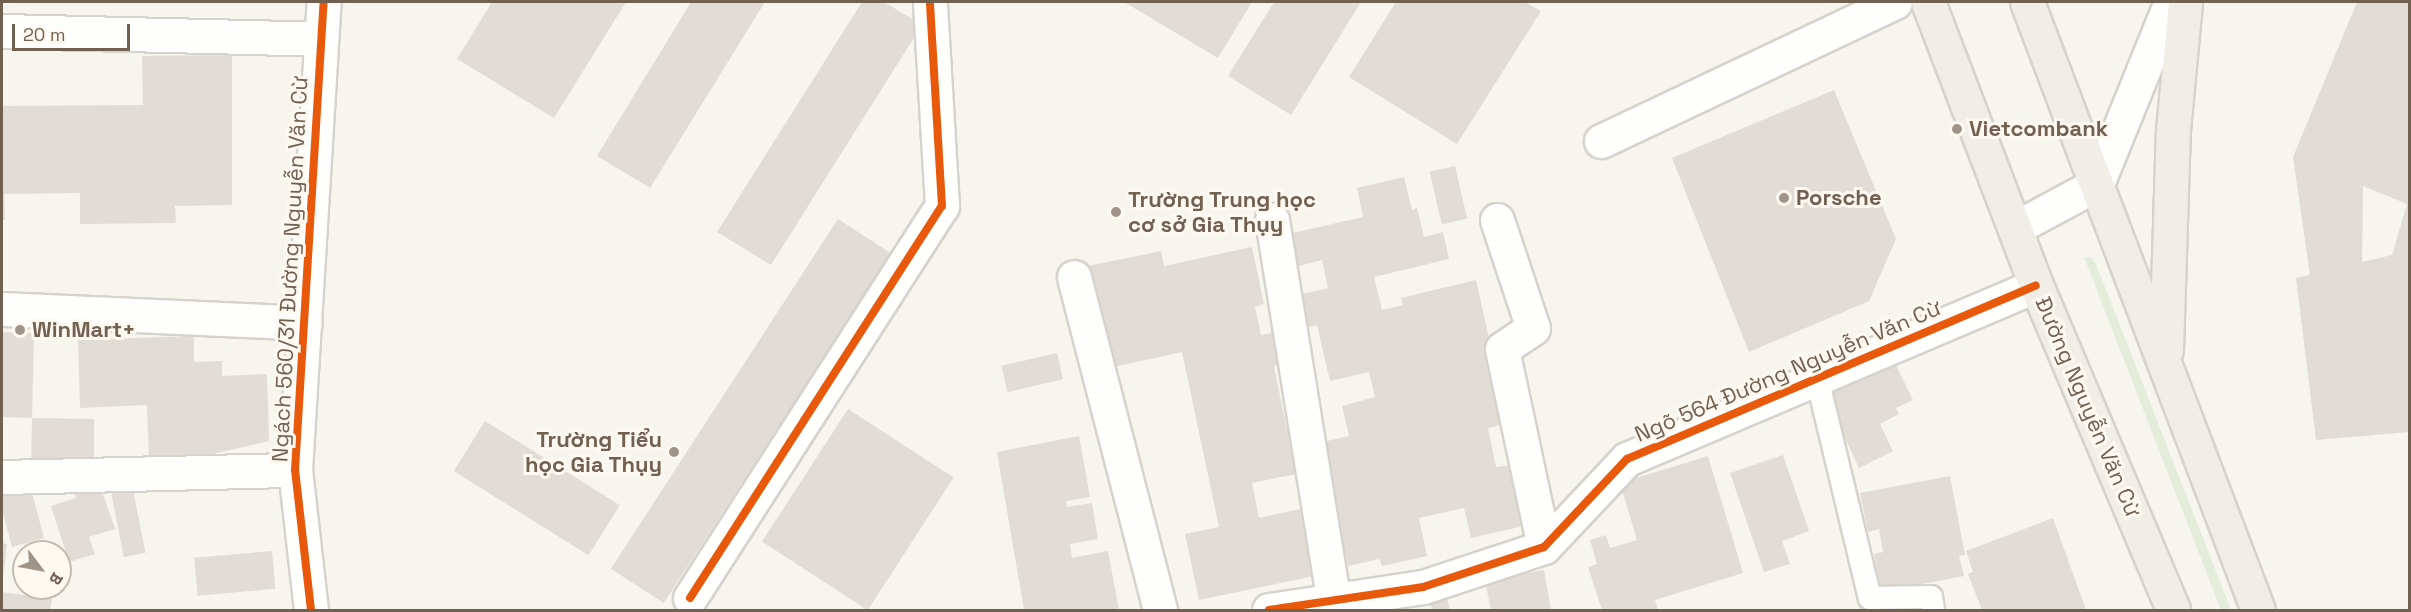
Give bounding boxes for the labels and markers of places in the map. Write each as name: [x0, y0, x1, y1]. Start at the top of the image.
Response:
place label: Vietcombank: [1969, 116, 2108, 142]
marker: Vietcombank: [1950, 122, 1964, 136]
place label: Porsche: [1796, 185, 1882, 211]
place label: Trường Trung học cơ sở Gia Thụy: [1128, 186, 1317, 237]
marker: Porsche: [1777, 191, 1791, 205]
marker: Trường Trung học cơ sở Gia Thụy: [1109, 205, 1123, 219]
place label: WinMart+: [32, 317, 136, 343]
marker: WinMart+: [13, 323, 27, 337]
place label: Trường Tiểu học Gia Thụy: [524, 426, 662, 478]
marker: Trường Tiểu học Gia Thụy: [667, 445, 681, 459]

